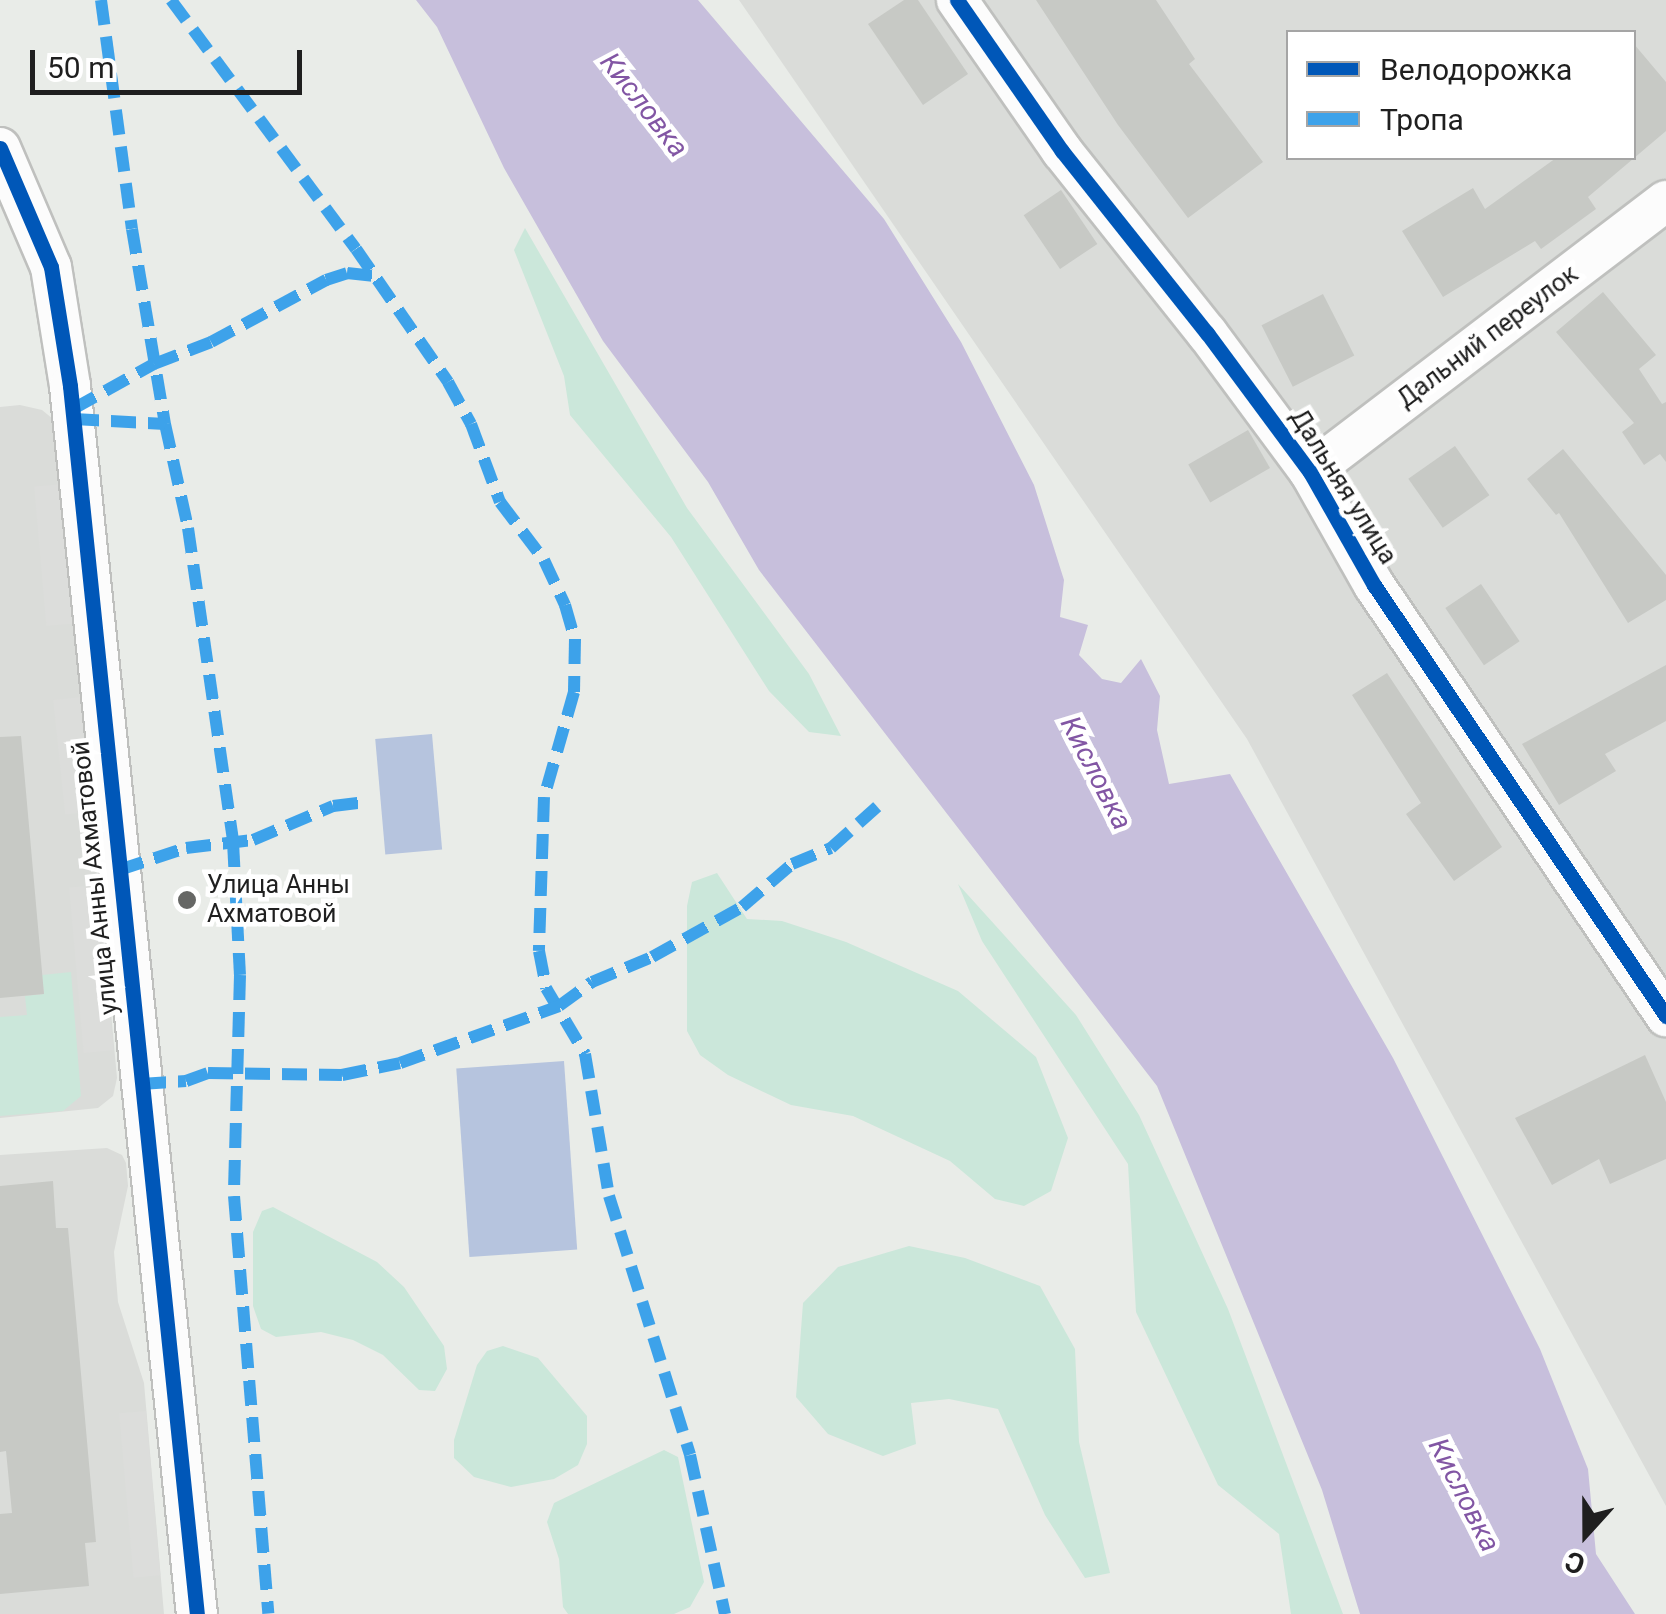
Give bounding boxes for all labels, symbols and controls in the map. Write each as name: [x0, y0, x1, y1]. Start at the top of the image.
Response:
scale bar: [35, 30, 308, 92]
legend: [1286, 30, 1636, 160]
water label: Кисловка: [593, 46, 695, 164]
text: 50 m: [47, 50, 114, 85]
text: Велодорожка: [1380, 52, 1572, 87]
text: Тропа: [1380, 102, 1464, 137]
street label: Дальний переулок: [1392, 259, 1584, 415]
street label: Дальняя улица: [1283, 404, 1403, 570]
water label: Кисловка: [1053, 710, 1139, 836]
street label: улица Анны Ахматовой: [66, 740, 124, 1016]
place label: Улица Анны Ахматовой: [207, 871, 350, 930]
marker: Улица Анны Ахматовой: [176, 889, 198, 911]
water label: Кисловка: [1421, 1432, 1507, 1558]
north arrow: [1536, 1484, 1636, 1584]
text: С: [1561, 1544, 1590, 1581]

